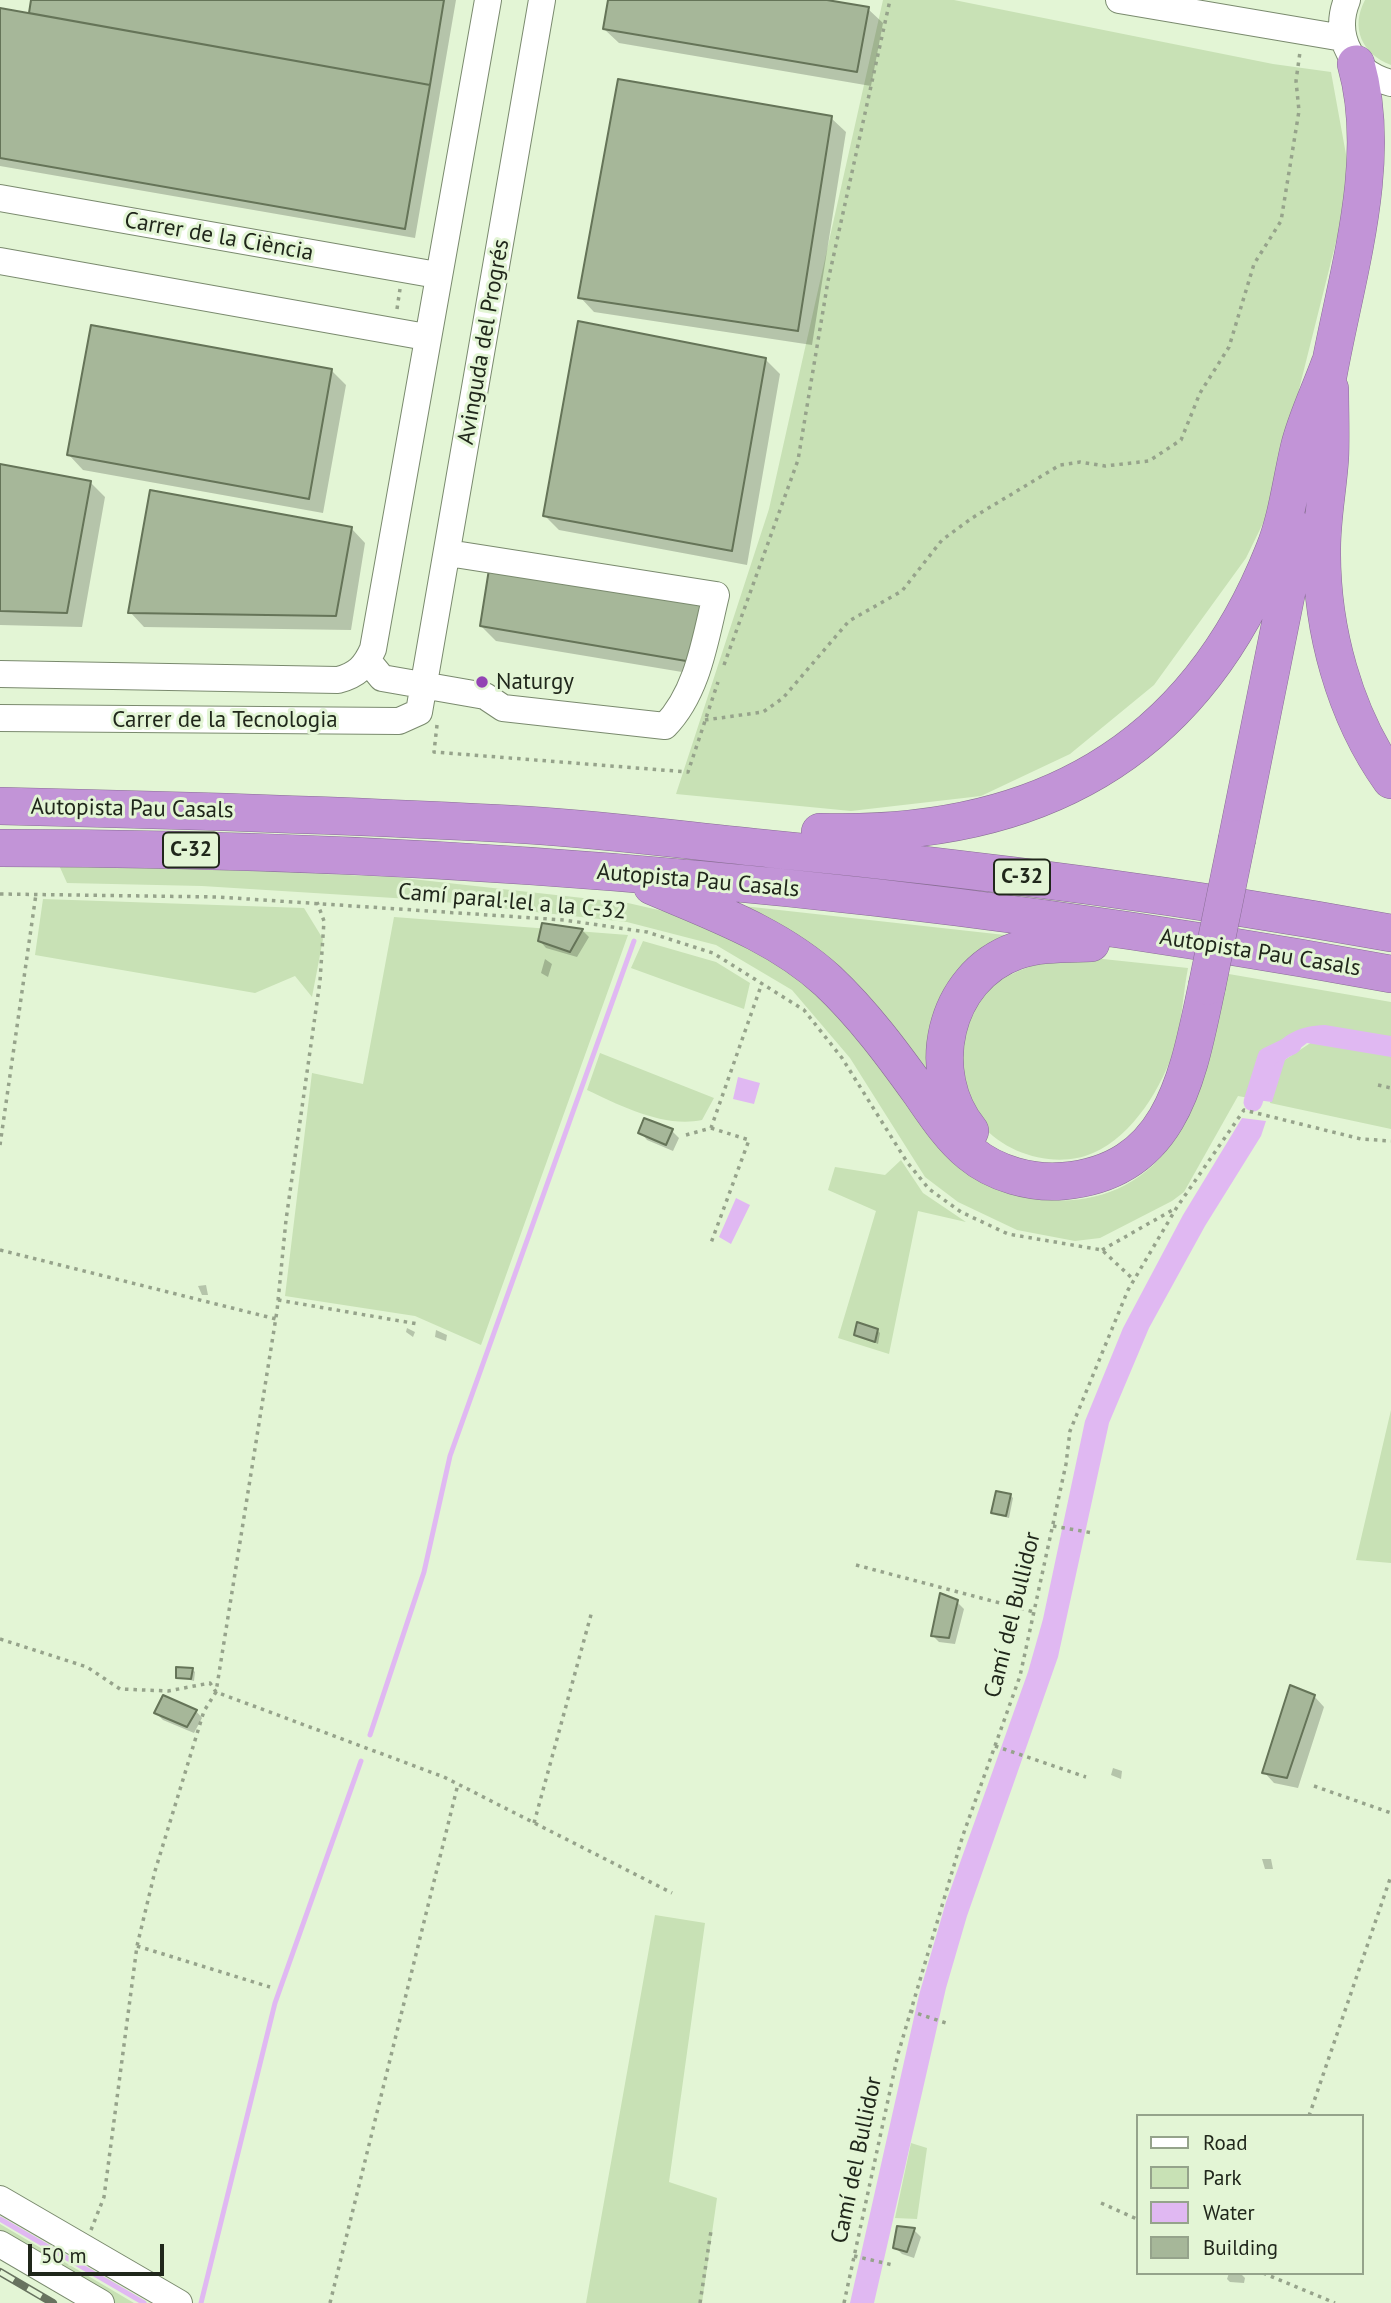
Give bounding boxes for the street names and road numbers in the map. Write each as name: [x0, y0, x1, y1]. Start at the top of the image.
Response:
street label: Carrer de la Ciència: [122, 207, 316, 267]
street label: Avinguda del Progrés: [452, 237, 516, 447]
street label: Carrer de la Tecnologia: [112, 706, 338, 734]
street label: Autopista Pau Casals: [30, 793, 234, 825]
road number: C-32: [163, 832, 219, 868]
street label: Autopista Pau Casals: [596, 858, 800, 904]
road number: C-32: [994, 860, 1050, 894]
street label: Camí paral·lel a la C-32: [397, 878, 627, 926]
street label: Autopista Pau Casals: [1158, 923, 1362, 983]
street label: Camí del Bullidor: [979, 1529, 1047, 1701]
street label: Camí del Bullidor: [826, 2074, 888, 2246]

